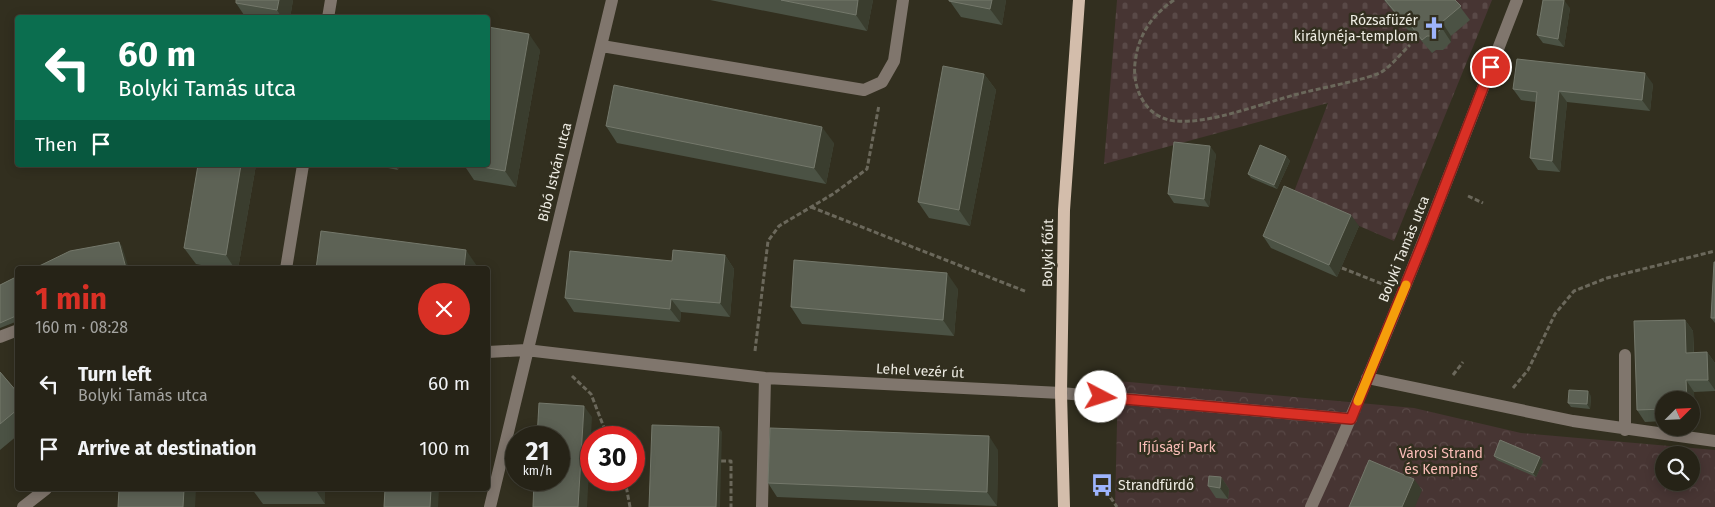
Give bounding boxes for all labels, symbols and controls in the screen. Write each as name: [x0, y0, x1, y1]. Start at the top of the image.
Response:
place label: Rózsafüzér királynéja-templom: [1294, 12, 1419, 45]
church icon: Rózsafüzér királynéja-templom: [1421, 15, 1447, 41]
text: 60 m: [118, 33, 196, 75]
icon: left: [35, 35, 100, 100]
pin: [1470, 46, 1512, 88]
icon: arrive: [1477, 53, 1505, 81]
text: Bolyki Tamás utca: [118, 75, 296, 102]
street label: Bibó István utca: [534, 121, 576, 223]
icon: arrive: [87, 130, 115, 158]
text: Then: [35, 133, 77, 156]
street label: Bolyki Tamás utca: [1375, 193, 1433, 305]
street label: Bolyki főút: [1039, 218, 1057, 287]
text: 1 min: [35, 281, 107, 317]
button: close: [418, 283, 470, 335]
text: 160 m · 08:28: [35, 318, 128, 337]
street label: Lehel vezér út: [875, 360, 965, 382]
text: Turn left: [78, 363, 152, 386]
icon: left: [35, 370, 63, 398]
position arrow: [1074, 370, 1126, 422]
text: 60 m: [428, 372, 470, 395]
text: Bolyki Tamás utca: [78, 386, 208, 405]
north arrow: [1655, 391, 1700, 436]
map controls: [1655, 391, 1700, 491]
speed limit sign: 30: [580, 426, 645, 491]
icon: arrive: [35, 435, 63, 463]
text: Arrive at destination: [78, 437, 257, 460]
text: 100 m: [419, 437, 470, 460]
text: 21: [526, 437, 549, 467]
park label: Ifjúsági Park: [1138, 439, 1216, 456]
park label: Városi Strand és Kemping: [1399, 445, 1483, 478]
button: search: [1655, 446, 1700, 491]
text: km/h: [523, 464, 552, 478]
bus stop icon: Strandfürdő: [1089, 472, 1115, 498]
place label: Strandfürdő: [1118, 477, 1194, 494]

